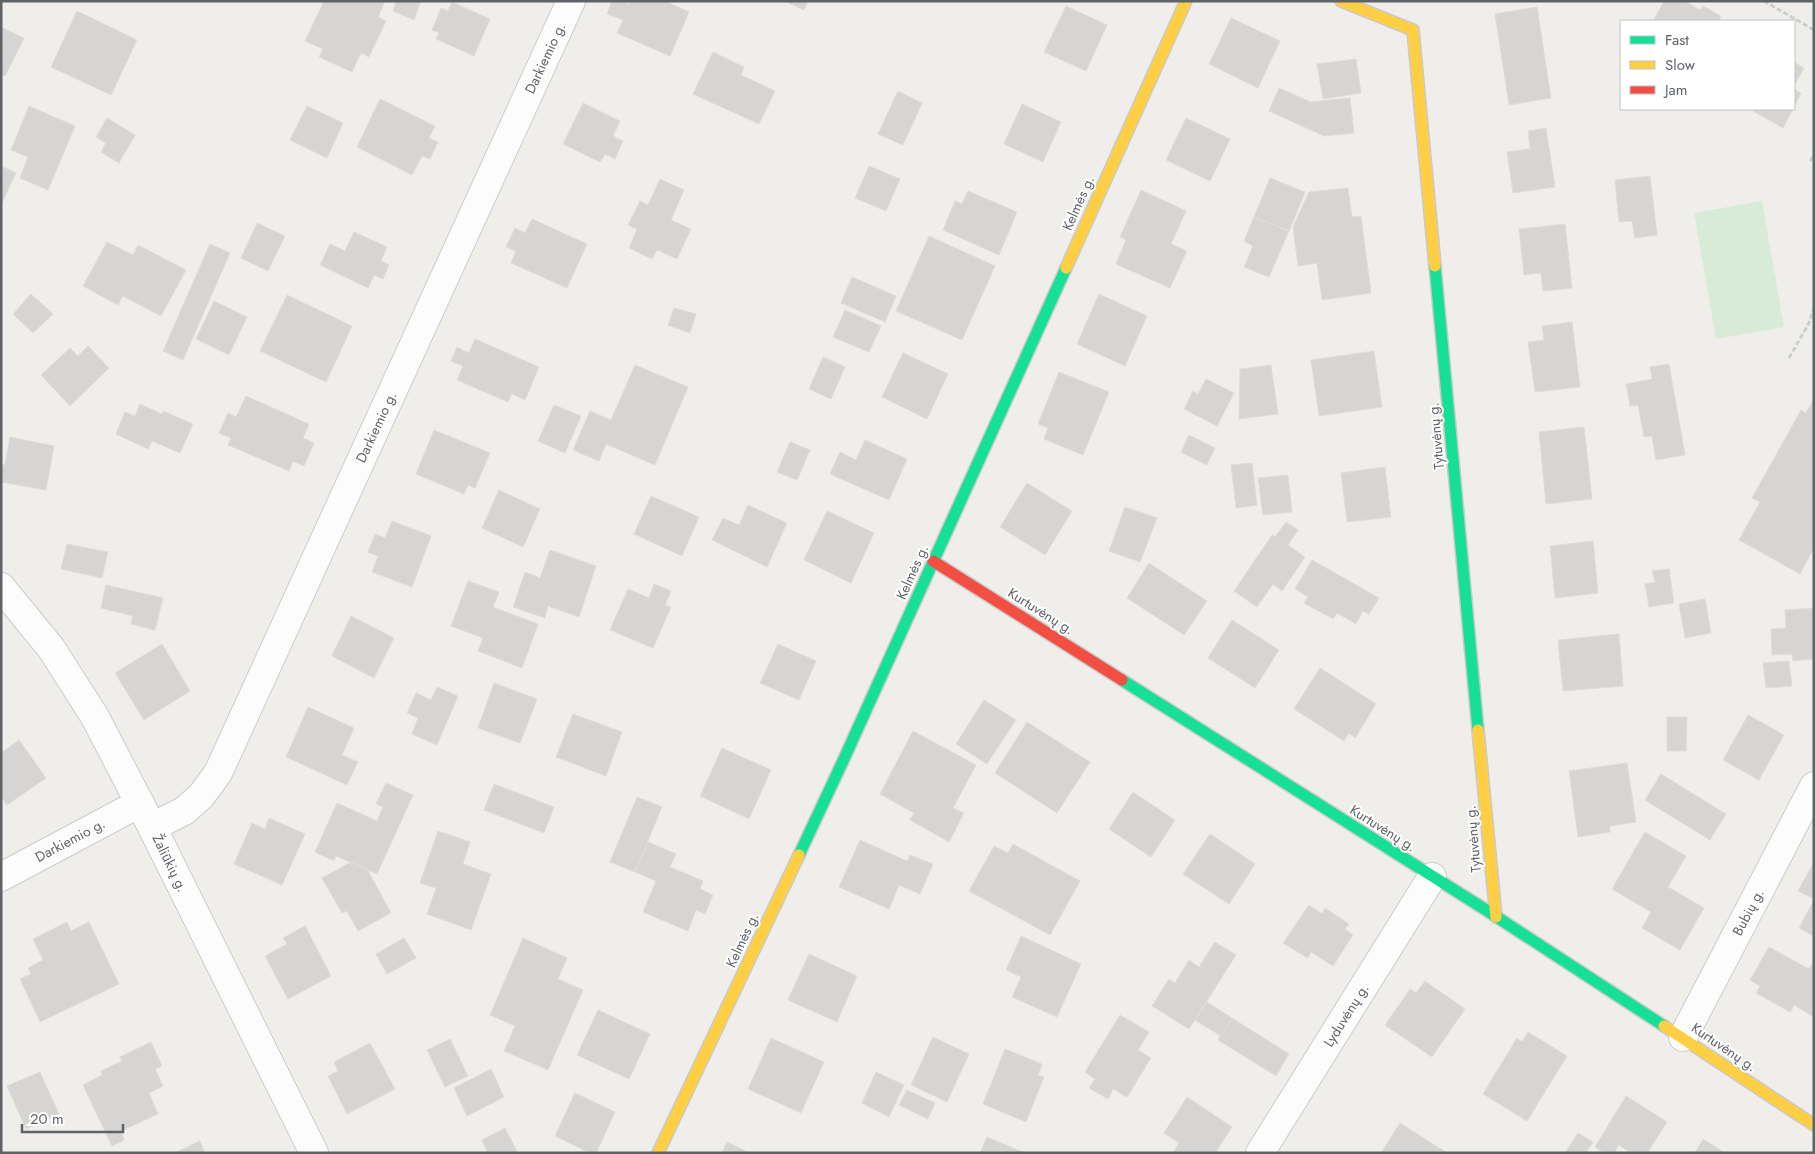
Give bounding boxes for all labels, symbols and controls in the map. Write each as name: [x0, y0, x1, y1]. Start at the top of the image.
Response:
street label: Darkiemio g.: [520, 19, 570, 97]
legend: [1620, 20, 1795, 110]
text: Fast: [1665, 29, 1689, 51]
text: Slow: [1665, 54, 1696, 76]
text: Jam: [1663, 79, 1688, 101]
street label: Kelmės g.: [1057, 172, 1099, 234]
street label: Darkiemio g.: [351, 388, 401, 466]
street label: Tytuvėnų g.: [1423, 402, 1449, 470]
street label: Kelmės g.: [891, 541, 933, 603]
street label: Kurtuvėnų g.: [1004, 583, 1078, 639]
street label: Kurtuvėnų g.: [1346, 800, 1420, 856]
street label: Tytuvėnų g.: [1460, 805, 1486, 873]
street label: Darkiemio g.: [31, 813, 109, 867]
street label: Žaliūkių g.: [147, 831, 193, 895]
street label: Bubių g.: [1727, 885, 1769, 939]
street label: Kelmės g.: [721, 909, 763, 971]
street label: Lyduvėnų g.: [1319, 979, 1373, 1051]
street label: Kurtuvėnų g.: [1687, 1018, 1761, 1076]
scale bar: [22, 1102, 124, 1134]
text: 20 m: [30, 1108, 64, 1130]

